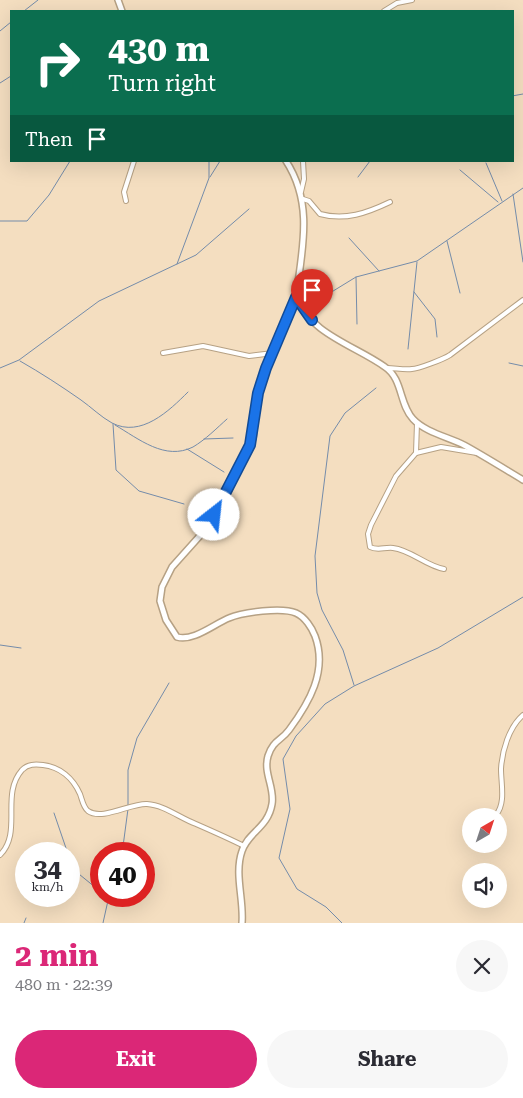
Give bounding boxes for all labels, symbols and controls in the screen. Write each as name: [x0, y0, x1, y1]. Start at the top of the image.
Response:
text: 430 m: [108, 29, 209, 70]
icon: right: [25, 30, 90, 95]
text: Turn right: [108, 71, 216, 96]
icon: arrive: [83, 125, 111, 153]
text: Then: [25, 128, 73, 151]
pin: [291, 269, 333, 320]
icon: arrive: [298, 276, 326, 304]
position arrow: [187, 488, 239, 540]
north arrow: [462, 808, 508, 852]
map controls: [462, 808, 507, 908]
speed limit sign: 40: [90, 842, 155, 907]
text: 34: [33, 854, 62, 883]
button: sound: [462, 863, 507, 908]
text: km/h: [31, 880, 64, 894]
text: 2 min: [15, 938, 98, 973]
button: close: [456, 940, 508, 992]
text: 480 m · 22:39: [15, 975, 113, 994]
button: Exit: [15, 1030, 257, 1088]
button: Share: [267, 1030, 508, 1088]

